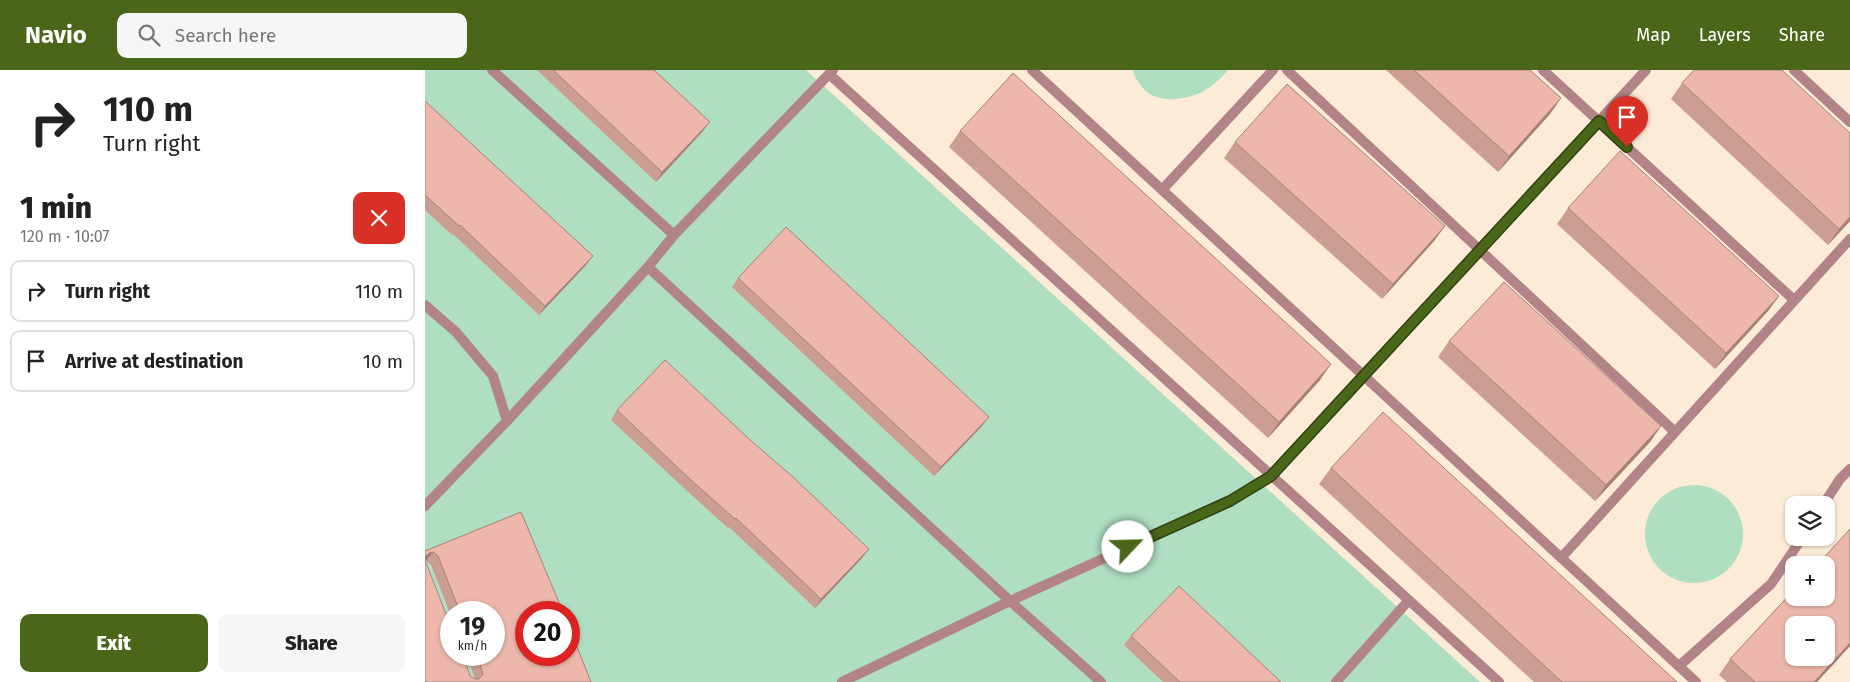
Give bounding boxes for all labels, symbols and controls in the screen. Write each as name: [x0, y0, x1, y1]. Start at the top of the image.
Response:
search box: [117, 13, 467, 58]
text: Navio: [25, 21, 87, 49]
icon: search: [135, 21, 163, 49]
text: Search here: [175, 24, 276, 47]
text: Map: [1636, 24, 1671, 46]
text: Layers: [1699, 24, 1751, 46]
text: Share: [1779, 24, 1825, 46]
text: 110 m: [103, 88, 193, 130]
icon: right: [20, 90, 85, 155]
pin: [1606, 96, 1648, 147]
icon: arrive: [1613, 103, 1641, 131]
text: Turn right: [103, 130, 200, 157]
text: 1 min: [20, 190, 92, 226]
button: close: [353, 192, 405, 244]
text: 120 m · 10:07: [20, 227, 109, 246]
icon: right: [22, 277, 50, 305]
text: Turn right: [65, 280, 150, 303]
text: 110 m: [355, 280, 403, 303]
icon: arrive: [22, 347, 50, 375]
text: Arrive at destination: [65, 350, 244, 373]
text: 10 m: [363, 350, 403, 373]
map controls: [1785, 496, 1835, 666]
button: layers: [1785, 496, 1835, 546]
position arrow: [1101, 520, 1153, 572]
button: +: [1785, 556, 1835, 606]
speed limit sign: 20: [515, 601, 580, 666]
text: 19: [460, 612, 485, 642]
button: Exit: [20, 614, 208, 672]
button: Share: [218, 614, 405, 672]
button: −: [1785, 616, 1835, 666]
text: km/h: [458, 639, 487, 653]

